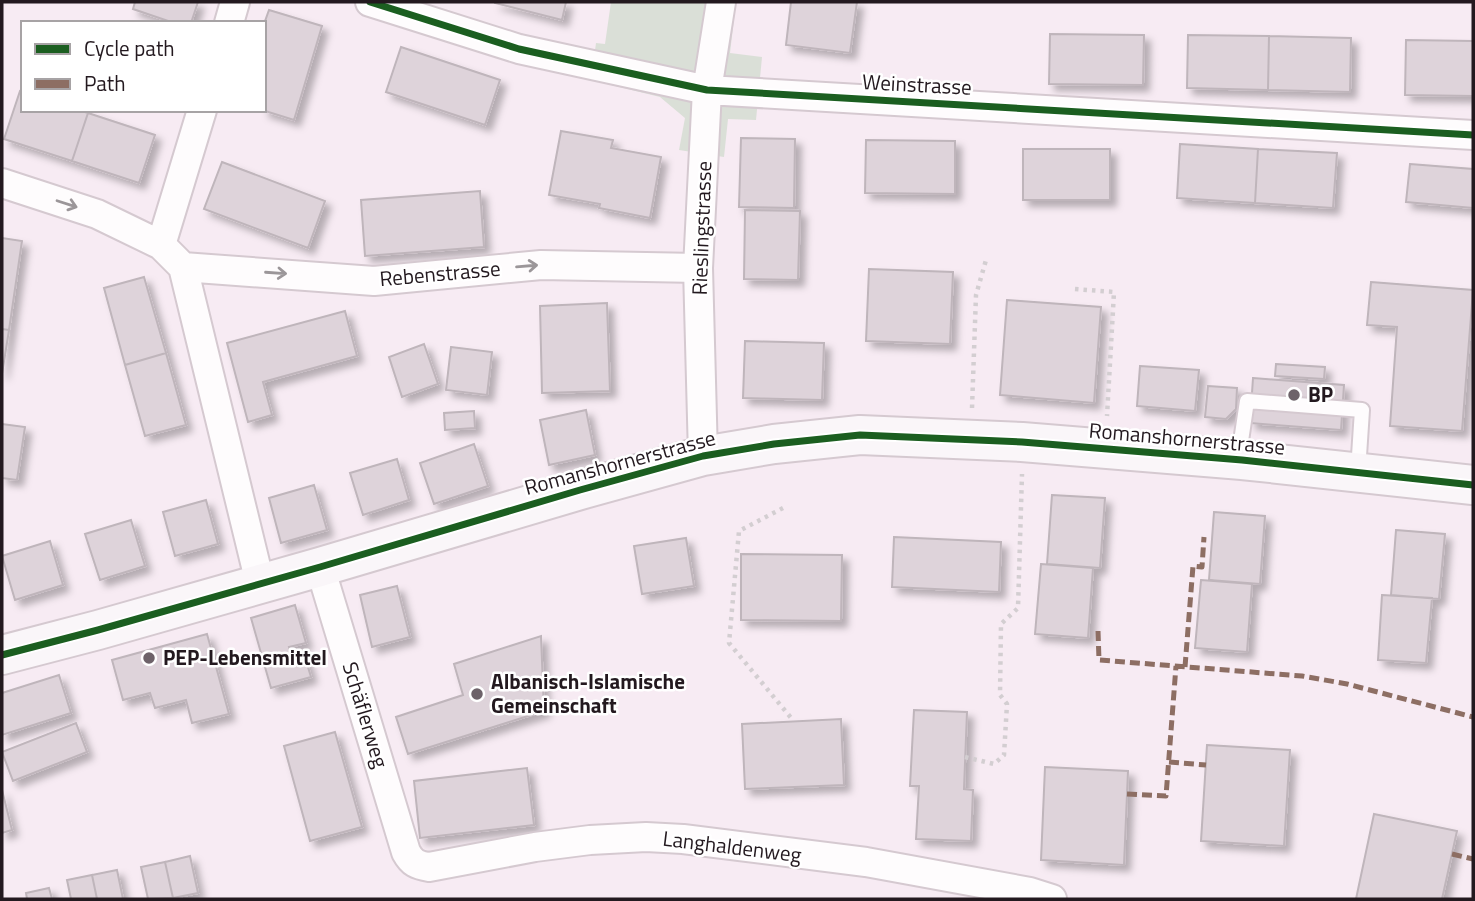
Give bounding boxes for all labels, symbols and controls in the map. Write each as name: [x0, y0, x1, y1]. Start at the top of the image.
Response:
legend: [21, 21, 266, 112]
text: Cycle path: [84, 32, 175, 64]
street label: Weinstrasse: [861, 65, 973, 103]
text: Path: [84, 67, 126, 99]
street label: Rieslingstrasse: [683, 160, 719, 296]
one-way arrow: [55, 199, 77, 211]
street label: Rebenstrasse: [378, 252, 502, 294]
one-way arrow: [515, 259, 538, 272]
one-way arrow: [264, 267, 287, 280]
place label: BP: [1308, 378, 1333, 410]
marker: BP: [1286, 387, 1302, 403]
street label: Romanshornerstrasse: [1088, 413, 1287, 463]
street label: Romanshornerstrasse: [521, 421, 719, 503]
place label: PEP-Lebensmittel: [163, 641, 327, 673]
marker: PEP-Lebensmittel: [141, 650, 157, 666]
street label: Schäflerweg: [335, 658, 397, 772]
place label: Albanisch-Islamische Gemeinschaft: [491, 665, 685, 721]
marker: Albanisch-Islamische Gemeinschaft: [469, 686, 485, 702]
street label: Langhaldenweg: [661, 822, 803, 870]

